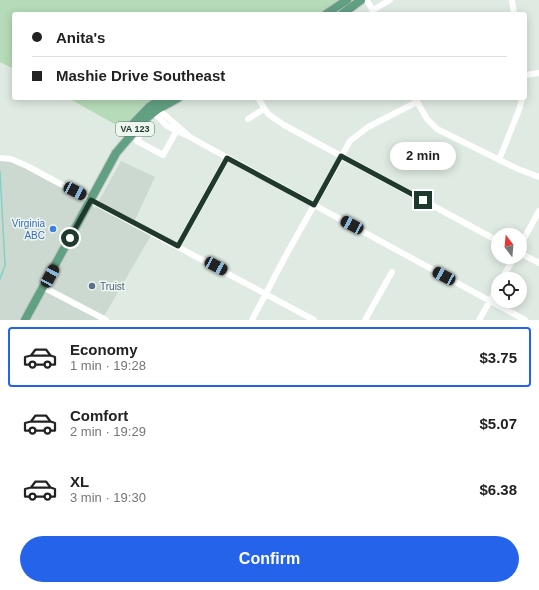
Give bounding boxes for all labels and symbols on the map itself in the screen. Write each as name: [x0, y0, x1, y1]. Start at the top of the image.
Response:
road number: VA 123: [116, 122, 154, 136]
callout: 2 min: [390, 142, 456, 170]
car: [62, 180, 88, 202]
route end: [414, 191, 432, 209]
car: [339, 214, 365, 236]
place label: Virginia ABC: [12, 218, 45, 241]
marker: Virginia ABC: [48, 224, 58, 234]
north arrow: [491, 228, 527, 264]
route start: [61, 229, 79, 247]
car: [203, 255, 229, 277]
car: [39, 263, 61, 289]
car: [431, 265, 457, 287]
marker: Truist: [87, 281, 97, 291]
place label: Truist: [100, 281, 125, 292]

